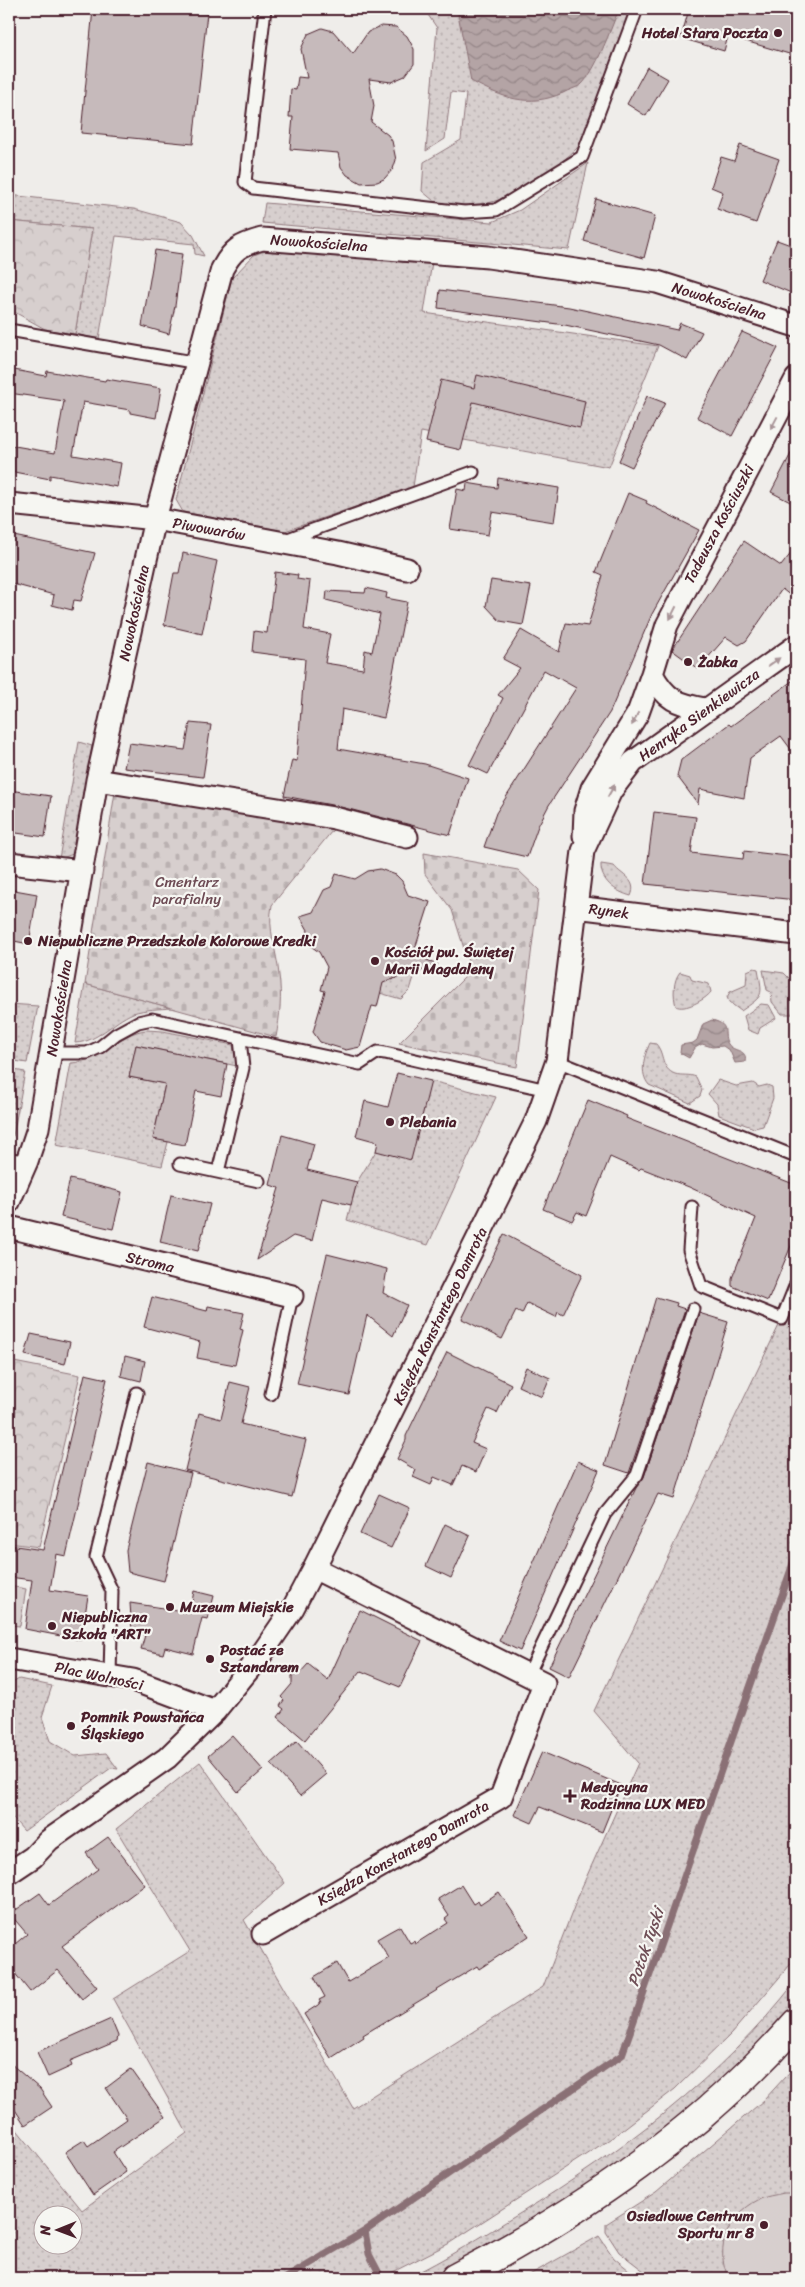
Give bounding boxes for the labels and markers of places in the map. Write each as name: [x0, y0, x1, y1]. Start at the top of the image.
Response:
place label: Hotel Stara Poczta: [641, 20, 768, 46]
marker: Hotel Stara Poczta: [772, 27, 784, 39]
place label: Żabka: [697, 649, 738, 675]
marker: Żabka: [682, 656, 694, 668]
place label: Niepubliczne Przedszkole Kolorowe Kredki: [37, 928, 317, 954]
marker: Niepubliczne Przedszkole Kolorowe Kredki: [22, 935, 34, 947]
place label: Kościół pw. Świętej Marii Magdaleny: [384, 939, 515, 982]
marker: Kościół pw. Świętej Marii Magdaleny: [369, 955, 381, 967]
place label: Plebania: [400, 1109, 457, 1135]
marker: Plebania: [384, 1116, 396, 1128]
place label: Muzeum Miejskie: [179, 1594, 294, 1620]
marker: Muzeum Miejskie: [164, 1601, 176, 1613]
place label: Niepubliczna Szkoła "ART": [61, 1604, 152, 1647]
marker: Niepubliczna Szkoła "ART": [46, 1620, 58, 1632]
place label: Postać ze Sztandarem: [219, 1637, 300, 1680]
marker: Postać ze Sztandarem: [204, 1653, 216, 1665]
place label: Pomnik Powstańca Śląskiego: [80, 1704, 204, 1747]
marker: Pomnik Powstańca Śląskiego: [65, 1720, 77, 1732]
place label: Medycyna Rodzinna LUX MED: [580, 1774, 706, 1817]
marker: Medycyna Rodzinna LUX MED: [563, 1789, 577, 1803]
place label: Osiedlowe Centrum Sportu nr 8: [626, 2203, 755, 2246]
marker: Osiedlowe Centrum Sportu nr 8: [758, 2219, 770, 2231]

